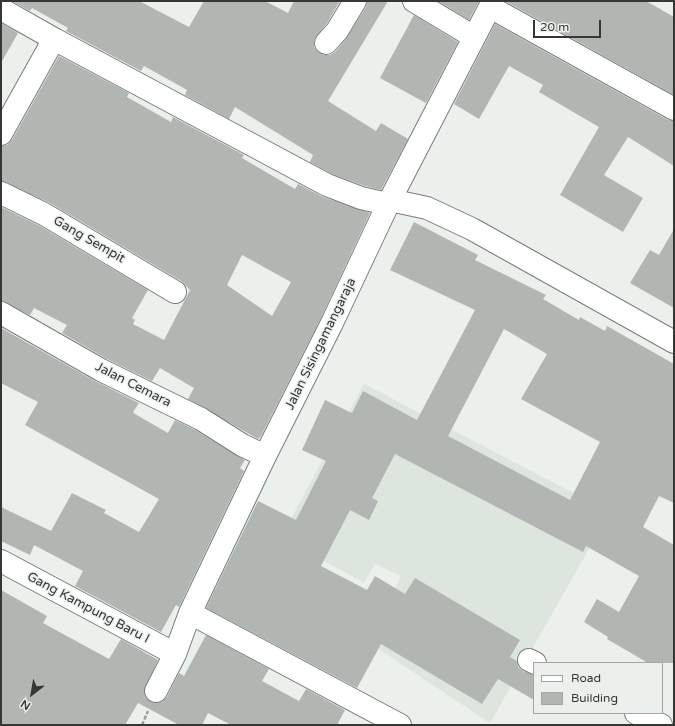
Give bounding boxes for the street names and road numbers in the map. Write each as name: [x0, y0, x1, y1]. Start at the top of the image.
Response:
street label: Gang Sempit: [50, 213, 128, 267]
street label: Jalan Sisingamangaraja: [282, 276, 360, 412]
street label: Jalan Cemara: [93, 359, 173, 411]
street label: Gang Kampung Baru I: [24, 569, 152, 647]

